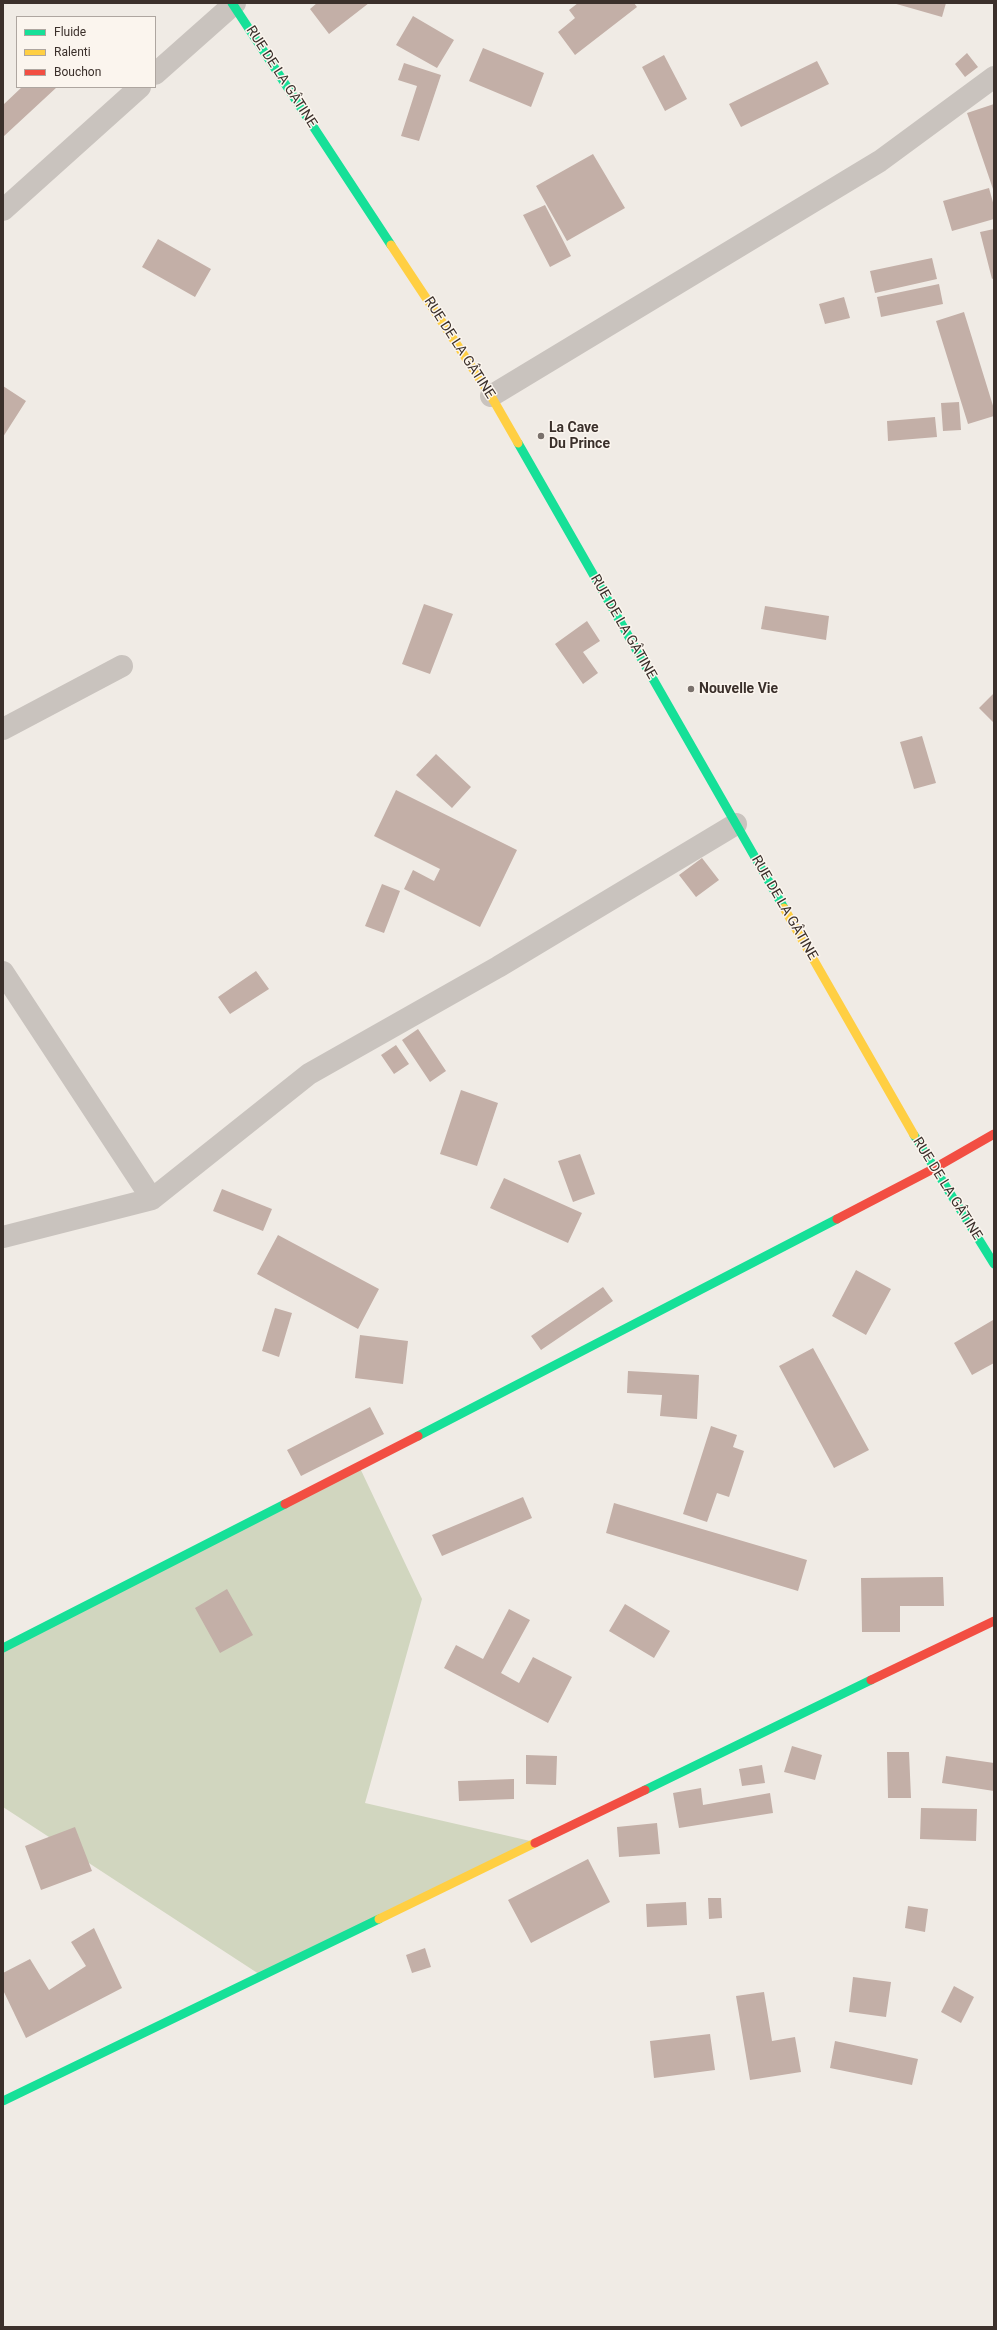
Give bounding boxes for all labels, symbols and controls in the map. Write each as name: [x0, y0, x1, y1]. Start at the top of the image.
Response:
legend: [16, 16, 156, 88]
street label: RUE DE LA GÂTINE: [242, 23, 320, 131]
text: Fluide: [54, 25, 86, 39]
text: Ralenti: [54, 45, 91, 59]
text: Bouchon: [54, 65, 101, 79]
street label: RUE DE LA GÂTINE: [420, 294, 498, 402]
place label: La Cave Du Prince: [549, 420, 610, 452]
marker: La Cave Du Prince: [536, 431, 546, 441]
street label: RUE DE LA GÂTINE: [586, 572, 660, 682]
place label: Nouvelle Vie: [699, 681, 778, 697]
marker: Nouvelle Vie: [686, 684, 696, 694]
street label: RUE DE LA GÂTINE: [747, 853, 821, 963]
street label: RUE DE LA GÂTINE: [909, 1135, 985, 1243]

